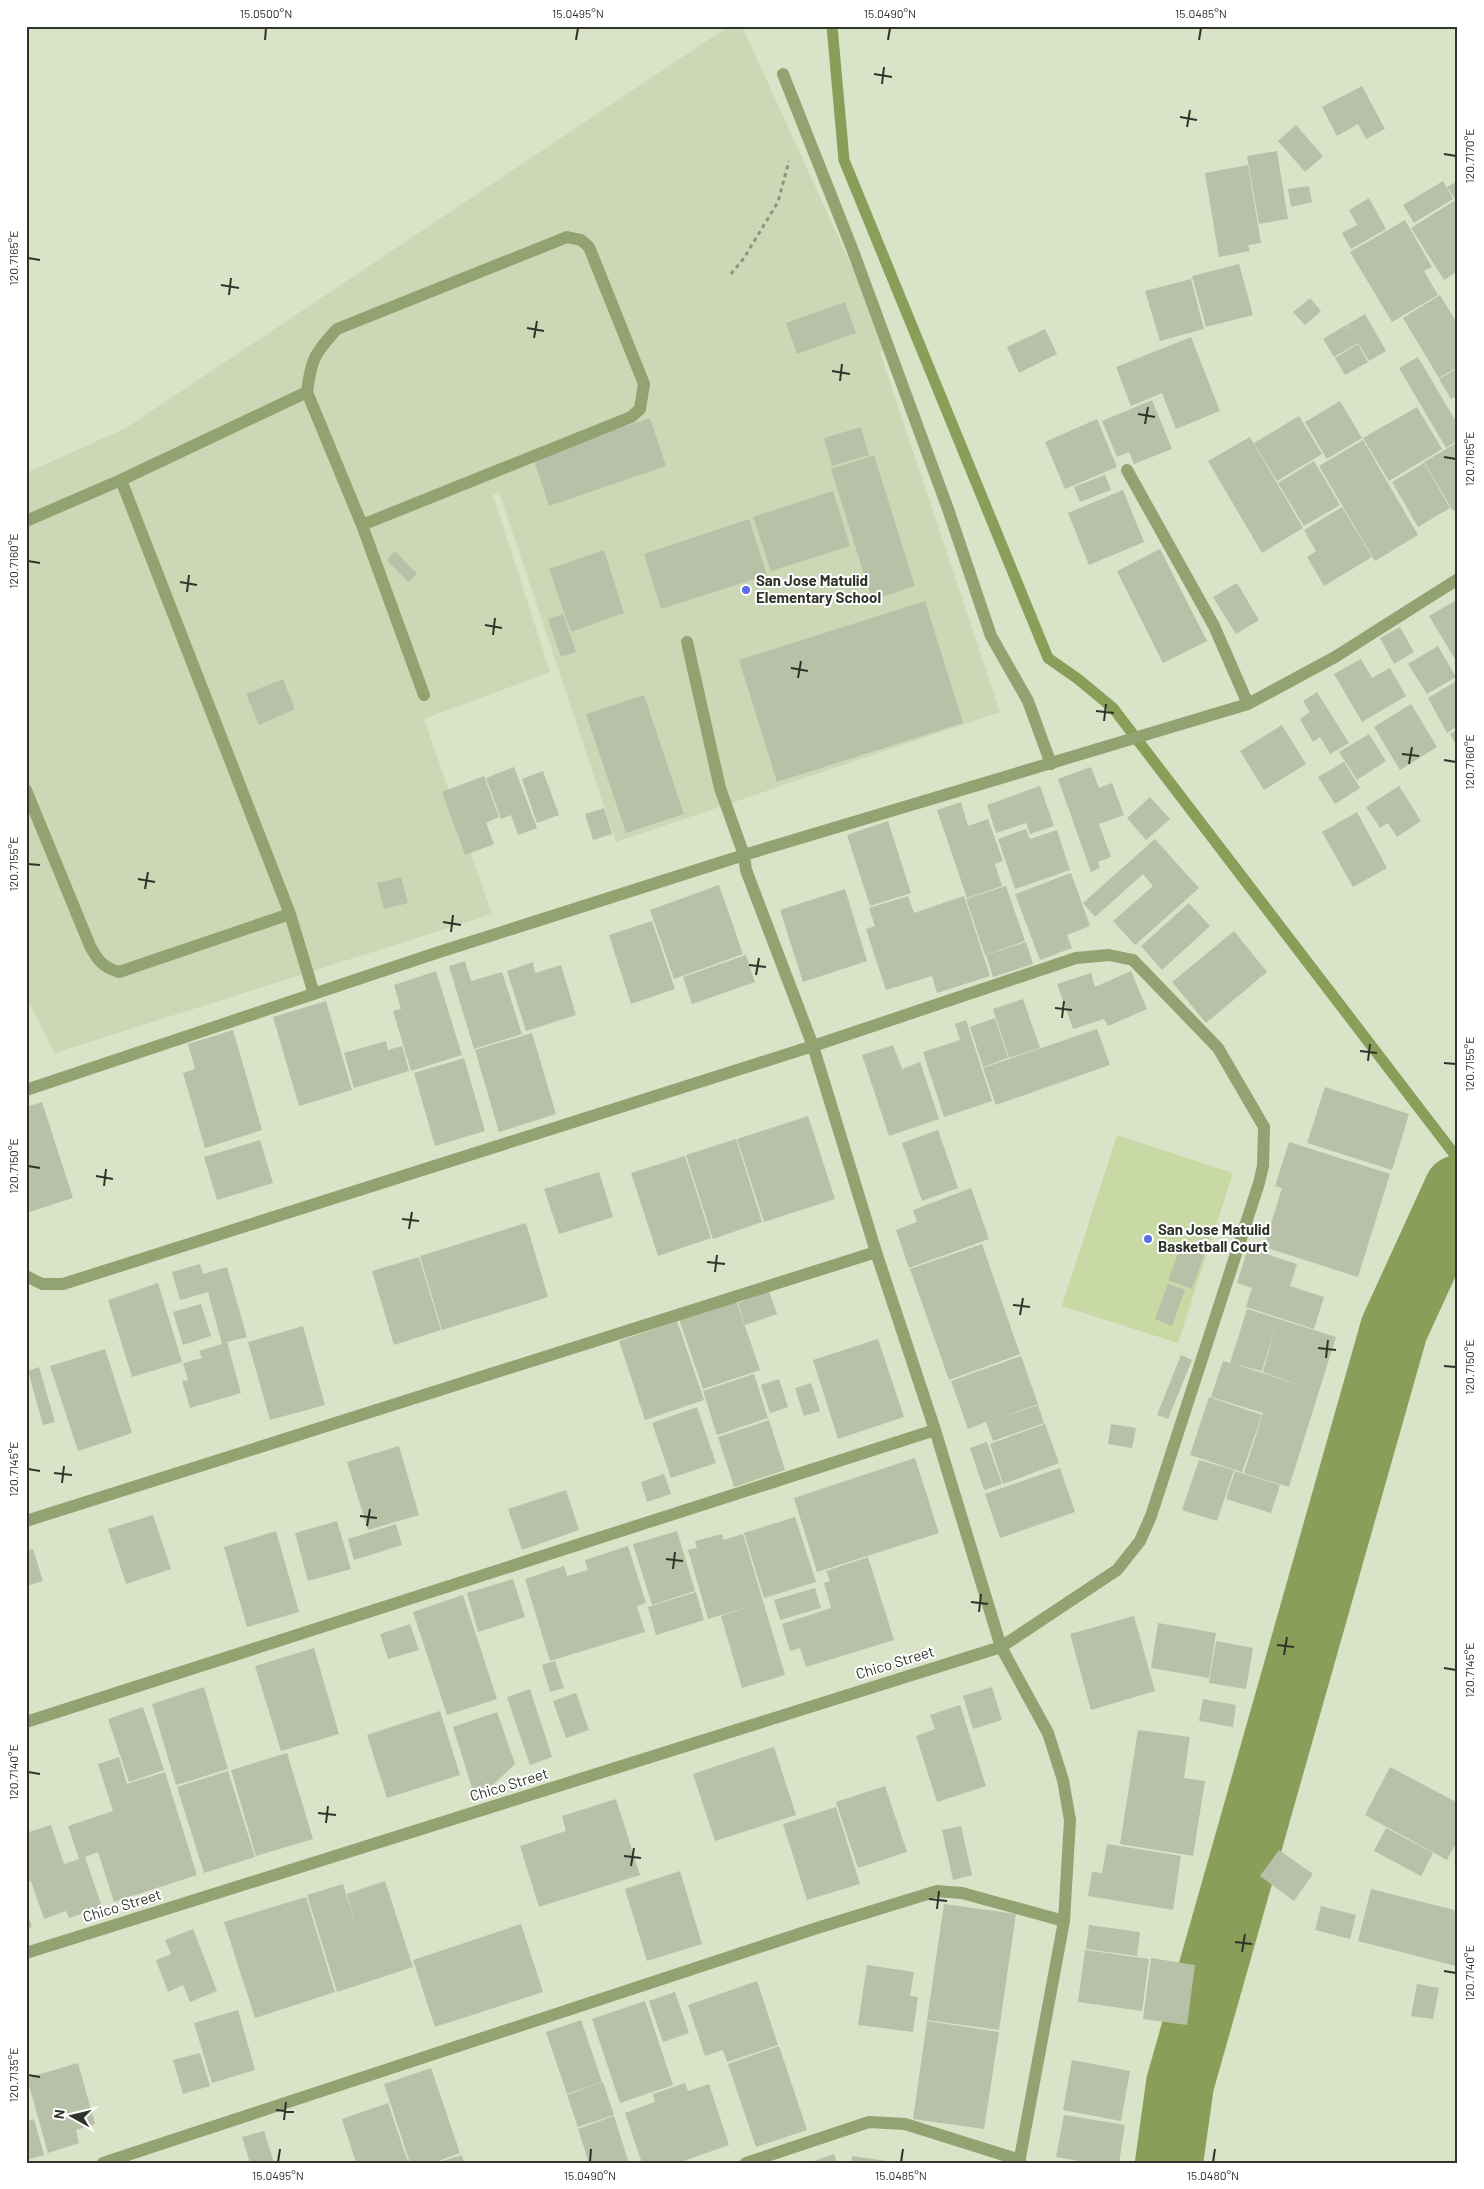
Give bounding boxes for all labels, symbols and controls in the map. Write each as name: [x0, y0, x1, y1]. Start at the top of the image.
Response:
text: 15.0500°N: [240, 6, 292, 20]
text: 15.0495°N: [552, 6, 604, 20]
text: 15.0490°N: [864, 6, 916, 20]
text: 15.0485°N: [1175, 6, 1227, 20]
text: 120.7170°E: [1462, 129, 1476, 183]
text: 120.7165°E: [6, 231, 20, 285]
text: 120.7165°E: [1462, 432, 1476, 486]
text: 120.7160°E: [6, 533, 20, 589]
place label: San Jose Matulid Elementary School: [756, 571, 881, 606]
marker: San Jose Matulid Elementary School: [740, 584, 752, 596]
text: 120.7160°E: [1462, 734, 1476, 790]
text: 120.7155°E: [6, 837, 20, 891]
text: 120.7155°E: [1462, 1037, 1476, 1091]
text: 120.7150°E: [6, 1138, 20, 1194]
place label: San Jose Matulid Basketball Court: [1158, 1220, 1270, 1255]
marker: San Jose Matulid Basketball Court: [1142, 1233, 1154, 1245]
text: 120.7150°E: [1462, 1339, 1476, 1395]
text: 120.7145°E: [6, 1441, 20, 1497]
street label: Chico Street: [853, 1642, 936, 1682]
text: 120.7145°E: [1462, 1642, 1476, 1698]
text: 120.7140°E: [6, 1744, 20, 1800]
street label: Chico Street: [467, 1764, 550, 1804]
street label: Chico Street: [80, 1885, 163, 1925]
text: 120.7140°E: [1462, 1945, 1476, 2001]
text: 120.7135°E: [6, 2048, 20, 2102]
north arrow: [48, 2092, 98, 2142]
text: N: [50, 2108, 68, 2120]
text: 15.0495°N: [252, 2168, 304, 2182]
text: 15.0490°N: [564, 2168, 616, 2182]
text: 15.0485°N: [875, 2168, 927, 2182]
text: 15.0480°N: [1187, 2168, 1239, 2182]

